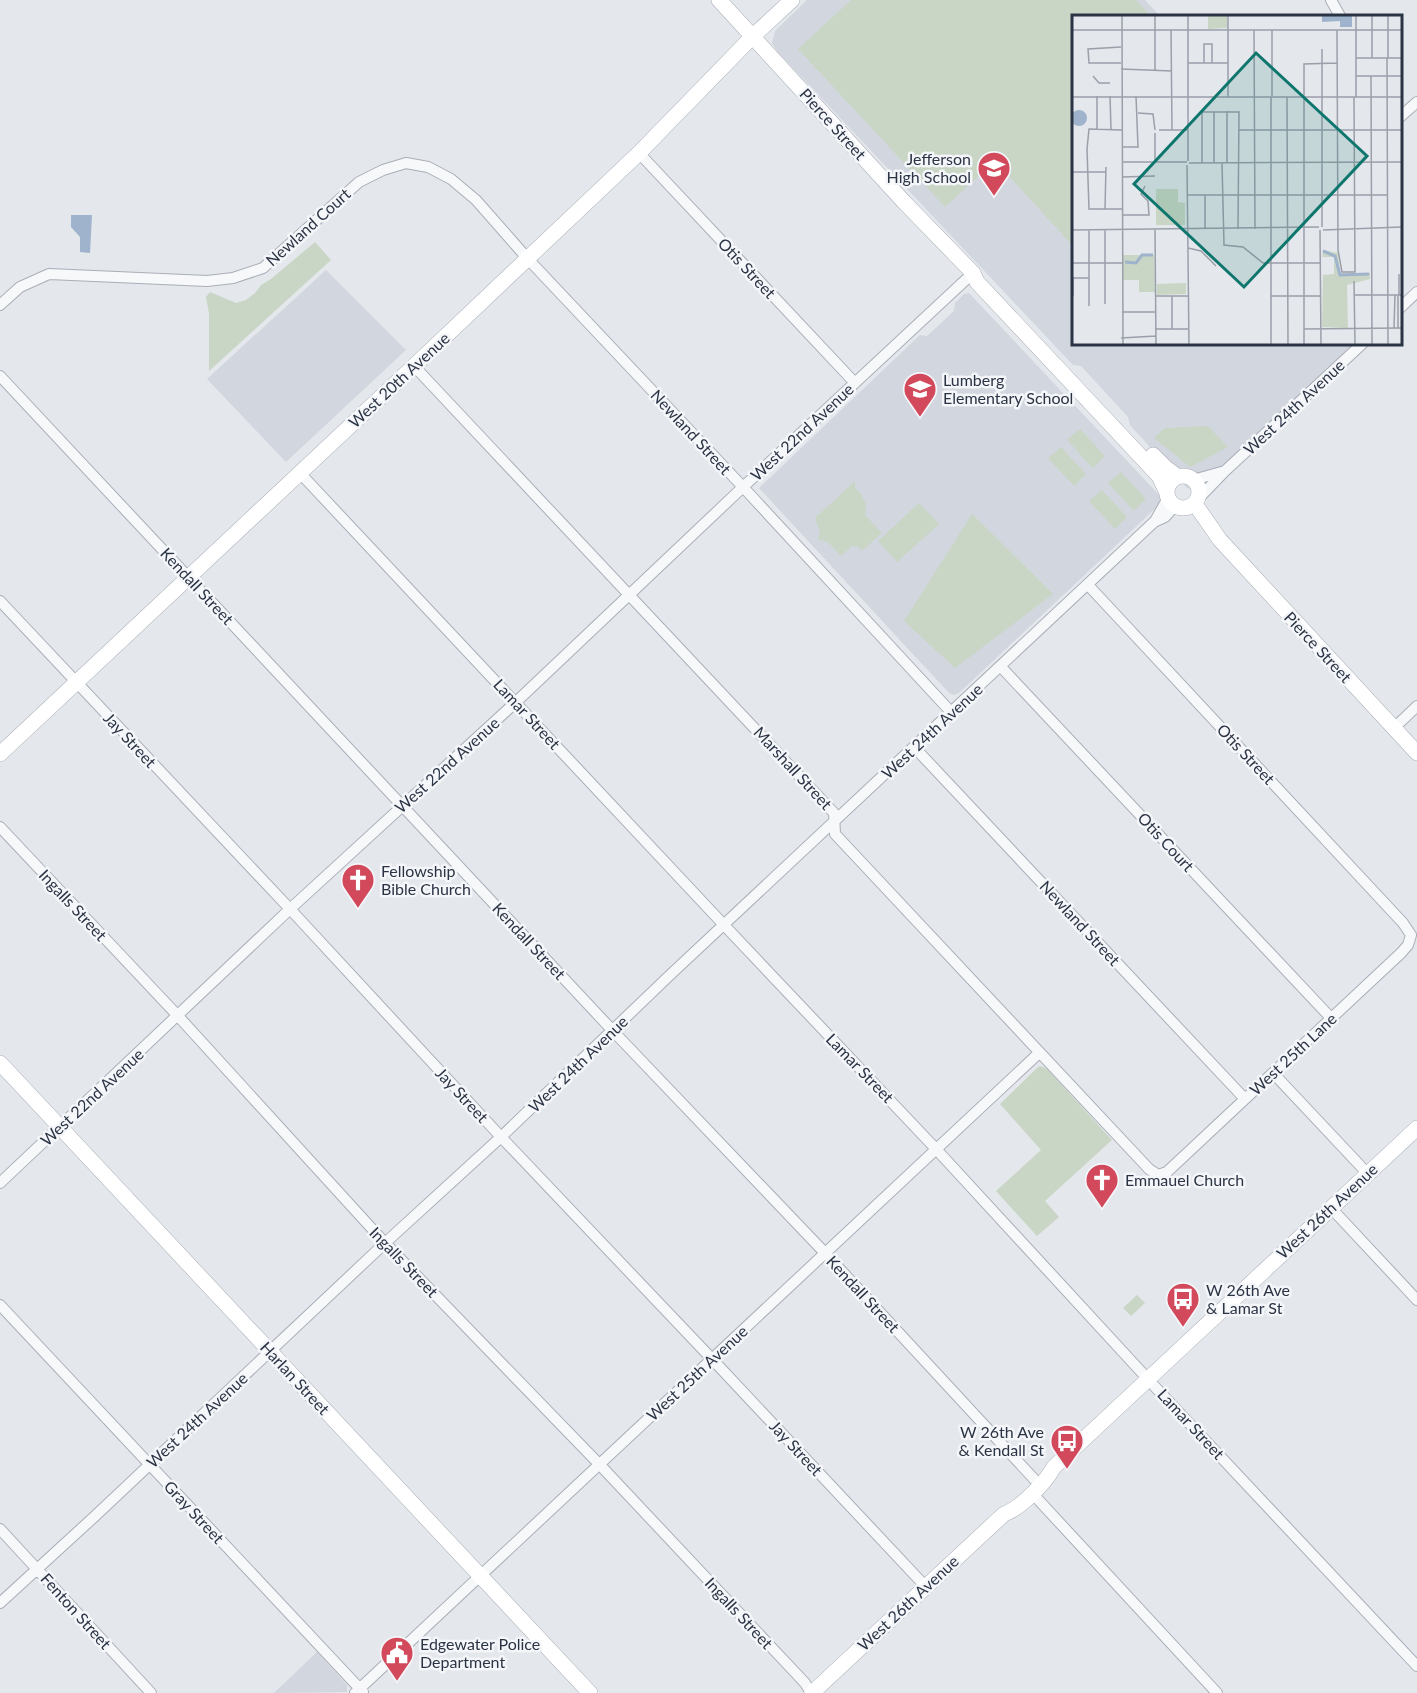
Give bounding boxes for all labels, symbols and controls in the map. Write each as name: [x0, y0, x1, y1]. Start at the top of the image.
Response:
inset map: [1072, 15, 1402, 345]
street label: Pierce Street: [796, 84, 871, 163]
place label: Jefferson High School: [887, 149, 971, 186]
school or university icon: Jefferson High School: [976, 150, 1012, 197]
street label: Newland Court: [262, 184, 354, 269]
street label: Otis Street: [715, 233, 780, 302]
street label: West 20th Avenue: [344, 328, 453, 431]
street label: West 24th Avenue: [1239, 355, 1348, 458]
place label: Lumberg Elementary School: [943, 370, 1073, 407]
school or university icon: Lumberg Elementary School: [902, 371, 938, 418]
street label: West 22nd Avenue: [746, 379, 857, 484]
street label: Newland Street: [647, 385, 736, 478]
street label: Kendall Street: [157, 543, 238, 628]
street label: Pierce Street: [1281, 607, 1356, 686]
street label: Lamar Street: [490, 675, 565, 753]
street label: West 24th Avenue: [877, 679, 986, 782]
street label: Jay Street: [100, 708, 161, 771]
street label: West 22nd Avenue: [391, 713, 503, 816]
street label: Otis Street: [1214, 719, 1279, 788]
street label: Marshall Street: [750, 722, 837, 813]
street label: Otis Court: [1134, 808, 1199, 875]
place label: Fellowship Bible Church: [381, 861, 471, 898]
church icon: Fellowship Bible Church: [340, 862, 376, 909]
street label: Ingalls Street: [36, 865, 111, 944]
street label: Newland Street: [1036, 876, 1125, 969]
street label: Kendall Street: [489, 898, 570, 983]
street label: West 25th Lane: [1245, 1009, 1340, 1099]
street label: West 24th Avenue: [524, 1011, 631, 1116]
street label: Lamar Street: [823, 1029, 898, 1106]
street label: West 22nd Avenue: [36, 1044, 147, 1149]
street label: Jay Street: [432, 1063, 493, 1126]
street label: West 26th Avenue: [1272, 1159, 1381, 1262]
church icon: Emmauel Church: [1084, 1162, 1120, 1209]
place label: Emmauel Church: [1125, 1170, 1244, 1189]
street label: Ingalls Street: [366, 1223, 443, 1301]
street label: Kendall Street: [823, 1251, 904, 1336]
place label: W 26th Ave & Lamar St: [1206, 1280, 1290, 1317]
bus stop icon: W 26th Ave & Lamar St: [1165, 1281, 1201, 1328]
street label: West 25th Avenue: [642, 1321, 751, 1424]
street label: Harlan Street: [257, 1337, 334, 1418]
street label: West 24th Avenue: [142, 1368, 251, 1471]
street label: Lamar Street: [1154, 1385, 1229, 1463]
street label: Jay Street: [766, 1416, 827, 1479]
place label: W 26th Ave & Kendall St: [959, 1422, 1044, 1459]
bus stop icon: W 26th Ave & Kendall St: [1049, 1423, 1085, 1470]
street label: Gray Street: [160, 1476, 228, 1547]
street label: West 26th Avenue: [853, 1551, 962, 1654]
street label: Fenton Street: [37, 1569, 116, 1653]
street label: Ingalls Street: [702, 1573, 777, 1652]
place label: Edgewater Police Department: [420, 1634, 540, 1671]
public building icon: Edgewater Police Department: [379, 1635, 415, 1682]

